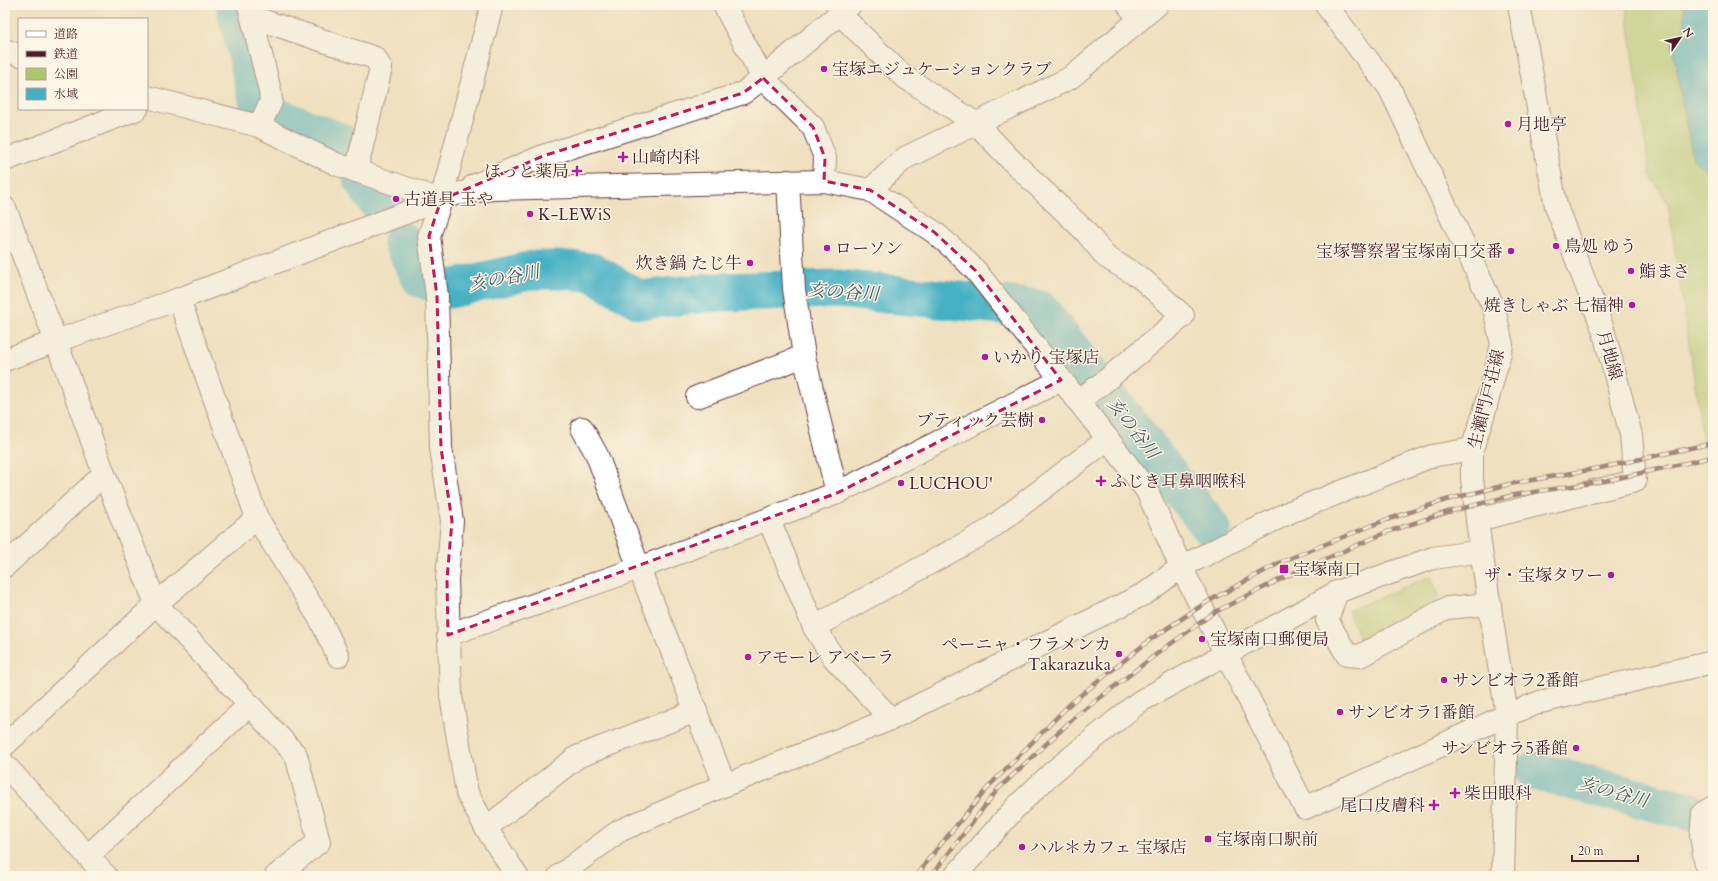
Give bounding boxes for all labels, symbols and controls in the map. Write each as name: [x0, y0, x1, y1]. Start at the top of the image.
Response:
legend: [18, 18, 148, 110]
north arrow: [1660, 18, 1700, 58]
text: N: [1679, 25, 1697, 41]
text: 道路: [54, 26, 78, 42]
text: 鉄道: [53, 46, 78, 62]
place label: 宝塚エジュケーションクラブ: [832, 58, 1052, 81]
marker: 宝塚エジュケーションクラブ: [819, 64, 829, 74]
text: 公園: [54, 66, 78, 82]
text: 水域: [54, 86, 78, 102]
place label: 月地亭: [1516, 113, 1567, 136]
marker: 月地亭: [1503, 119, 1513, 129]
place label: 山崎内科: [632, 146, 700, 169]
marker: 山崎内科: [617, 151, 629, 163]
place label: ほっと薬局: [484, 160, 569, 183]
marker: ほっと薬局: [572, 166, 582, 176]
place label: 古道具 玉や: [404, 188, 494, 211]
marker: 古道具 玉や: [391, 194, 401, 204]
place label: K-LEWiS: [538, 203, 611, 226]
marker: K-LEWiS: [525, 209, 535, 219]
place label: 鳥処 ゆう: [1564, 235, 1637, 258]
place label: ローソン: [835, 237, 902, 260]
place label: 宝塚警察署宝塚南口交番: [1316, 240, 1503, 263]
marker: 鳥処 ゆう: [1551, 241, 1561, 251]
marker: ローソン: [822, 243, 832, 253]
marker: 宝塚警察署宝塚南口交番: [1506, 246, 1516, 256]
place label: 炊き鍋 たじ牛: [635, 252, 742, 275]
marker: 炊き鍋 たじ牛: [745, 258, 755, 268]
water label: 亥の谷川: [466, 259, 544, 298]
place label: 鮨まさ: [1639, 260, 1690, 283]
marker: 鮨まさ: [1626, 266, 1636, 276]
water label: 亥の谷川: [806, 278, 882, 307]
place label: 焼きしゃぶ 七福神: [1483, 294, 1624, 317]
marker: 焼きしゃぶ 七福神: [1627, 300, 1637, 310]
street label: 月地線: [1591, 327, 1628, 383]
place label: いかり 宝塚店: [993, 346, 1100, 369]
street label: 生瀬門戸荘線: [1463, 347, 1510, 451]
marker: いかり 宝塚店: [980, 352, 990, 362]
water label: 亥の谷川: [1101, 392, 1166, 466]
place label: ブティック芸樹: [916, 409, 1034, 432]
marker: ブティック芸樹: [1037, 415, 1047, 425]
place label: ふじき耳鼻咽喉科: [1110, 470, 1246, 493]
place label: LUCHOU': [909, 472, 993, 495]
marker: ふじき耳鼻咽喉科: [1095, 475, 1107, 487]
marker: LUCHOU': [896, 478, 906, 488]
place label: 宝塚南口: [1293, 558, 1361, 581]
marker: 宝塚南口: [1278, 563, 1290, 575]
place label: ザ・宝塚タワー: [1484, 564, 1603, 587]
marker: ザ・宝塚タワー: [1606, 570, 1616, 580]
place label: 宝塚南口郵便局: [1210, 628, 1329, 651]
place label: ペーニャ・フラメンカ Takarazuka: [942, 633, 1112, 676]
marker: 宝塚南口郵便局: [1197, 634, 1207, 644]
place label: アモーレ アベーラ: [756, 646, 894, 669]
marker: ペーニャ・フラメンカ Takarazuka: [1114, 649, 1124, 659]
marker: アモーレ アベーラ: [743, 652, 753, 662]
place label: サンビオラ2番館: [1452, 669, 1579, 692]
marker: サンビオラ2番館: [1439, 675, 1449, 685]
place label: サンビオラ1番館: [1348, 701, 1475, 724]
marker: サンビオラ1番館: [1335, 707, 1345, 717]
place label: サンビオラ5番館: [1441, 737, 1568, 760]
marker: サンビオラ5番館: [1571, 743, 1581, 753]
water label: 亥の谷川: [1575, 771, 1653, 814]
place label: 柴田眼科: [1464, 782, 1532, 805]
marker: 柴田眼科: [1449, 787, 1461, 799]
place label: 尾口皮膚科: [1340, 794, 1425, 817]
marker: 尾口皮膚科: [1428, 799, 1440, 811]
place label: 宝塚南口駅前: [1216, 828, 1318, 851]
marker: 宝塚南口駅前: [1203, 834, 1213, 844]
place label: ハル＊カフェ 宝塚店: [1030, 836, 1187, 859]
scale bar: [1572, 837, 1638, 863]
marker: ハル＊カフェ 宝塚店: [1017, 842, 1027, 852]
text: 20 m: [1578, 843, 1605, 859]

